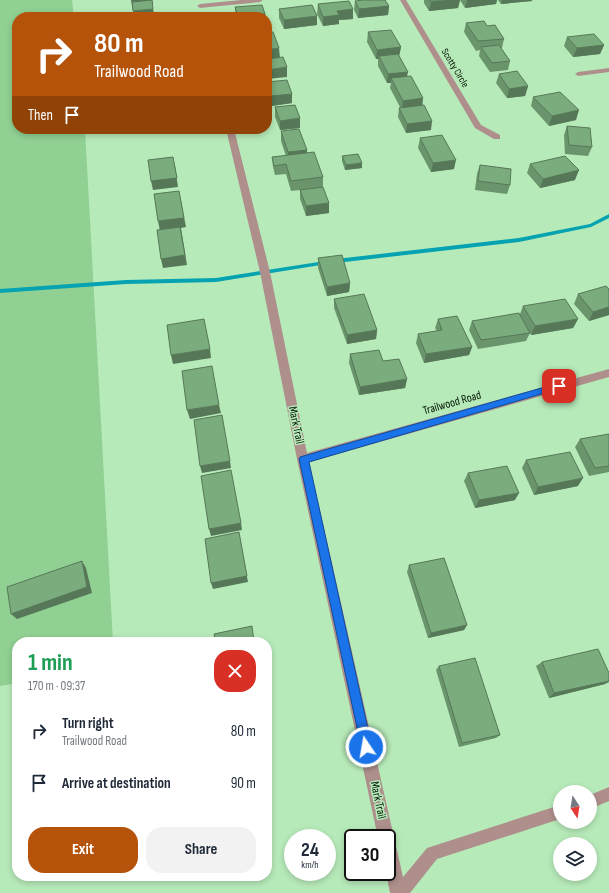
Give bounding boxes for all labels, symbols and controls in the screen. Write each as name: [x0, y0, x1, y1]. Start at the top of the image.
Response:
text: 80 m: [94, 27, 143, 60]
icon: right: [28, 28, 80, 80]
street label: Scotty Circle: [439, 46, 471, 90]
text: Trailwood Road: [94, 61, 184, 82]
icon: arrive: [61, 104, 83, 126]
text: Then: [28, 106, 53, 125]
pin: [542, 369, 576, 403]
icon: arrive: [548, 375, 570, 397]
street label: Trailwood Road: [421, 388, 483, 418]
street label: Mark Trail: [285, 405, 307, 445]
text: 1 min: [28, 648, 73, 677]
button: close: [214, 650, 256, 692]
text: 170 m · 09:37: [28, 678, 85, 694]
text: Turn right: [62, 714, 114, 733]
icon: right: [28, 720, 50, 742]
text: 80 m: [231, 722, 256, 741]
position arrow: [345, 726, 387, 768]
text: Trailwood Road: [62, 733, 127, 749]
icon: arrive: [28, 772, 50, 794]
text: Arrive at destination: [62, 774, 171, 793]
text: 90 m: [231, 774, 256, 793]
street label: Mark Trail: [367, 780, 389, 820]
north arrow: [553, 785, 597, 829]
map controls: [553, 785, 597, 881]
button: Exit: [28, 827, 138, 873]
button: Share: [146, 827, 256, 873]
speed limit sign: 30: [344, 829, 396, 881]
button: layers: [553, 837, 597, 881]
text: 24: [301, 838, 319, 862]
text: km/h: [301, 859, 319, 871]

